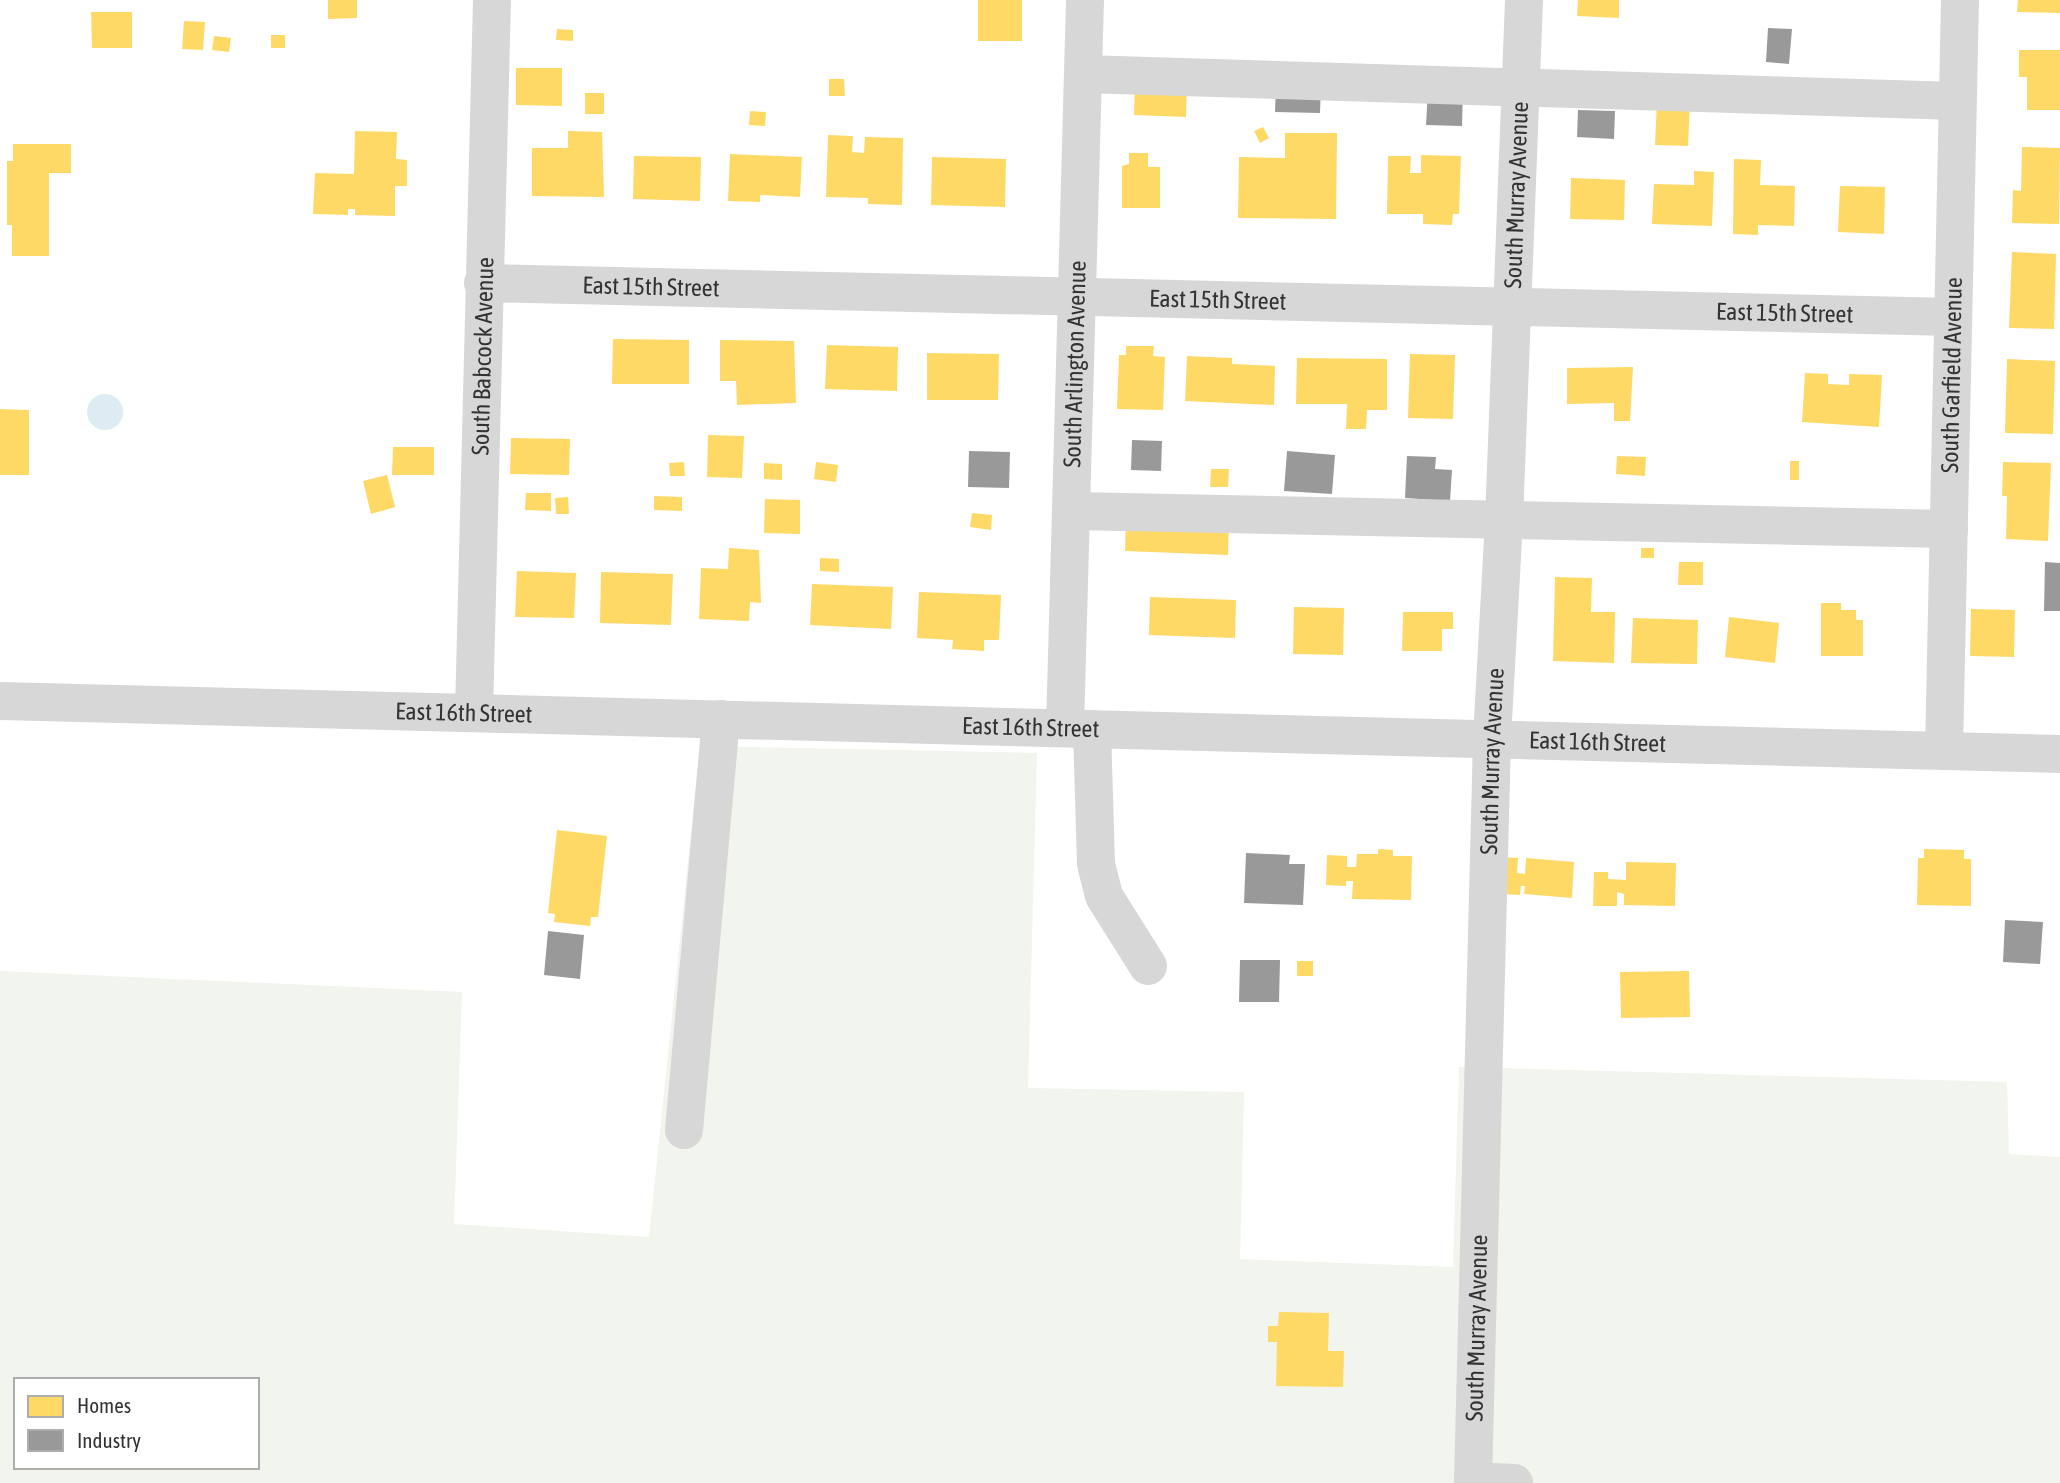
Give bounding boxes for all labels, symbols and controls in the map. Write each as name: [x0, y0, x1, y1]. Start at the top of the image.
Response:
street label: South Murray Avenue: [1499, 101, 1533, 289]
street label: South Babcock Avenue: [467, 257, 499, 455]
street label: South Arlington Avenue: [1058, 260, 1091, 468]
street label: East 15th Street: [582, 271, 720, 301]
street label: South Garfield Avenue: [1936, 277, 1967, 473]
street label: East 15th Street: [1149, 284, 1287, 315]
street label: East 15th Street: [1716, 298, 1854, 328]
street label: South Murray Avenue: [1475, 667, 1509, 855]
street label: East 16th Street: [395, 697, 533, 728]
street label: East 16th Street: [962, 712, 1100, 742]
street label: East 16th Street: [1529, 726, 1667, 757]
street label: South Murray Avenue: [1461, 1234, 1492, 1422]
legend: [14, 1378, 259, 1469]
text: Homes: [77, 1393, 131, 1417]
text: Industry: [77, 1428, 141, 1452]

